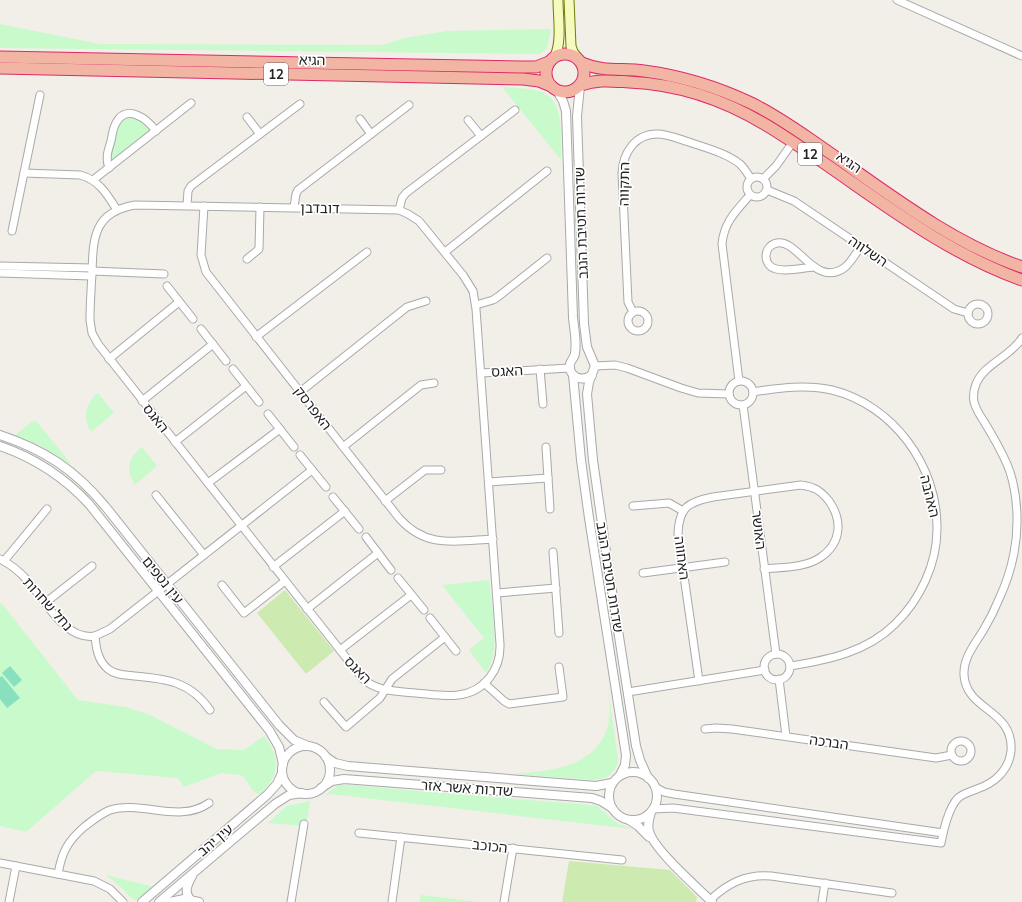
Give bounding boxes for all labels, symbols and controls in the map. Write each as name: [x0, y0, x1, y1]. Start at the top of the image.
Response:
street label: הגיא: [299, 51, 325, 69]
road number: 12: [264, 63, 288, 85]
road number: 12: [798, 143, 822, 165]
street label: הגיא: [833, 147, 865, 177]
street label: התקווה: [615, 162, 633, 206]
street label: שדרות חטיבת הנגב: [570, 167, 592, 279]
street label: דובדבן: [300, 199, 340, 217]
street label: השלווה: [845, 231, 891, 271]
street label: האגס: [491, 361, 523, 381]
street label: האפרסק: [290, 382, 336, 434]
street label: האגס: [139, 400, 173, 436]
street label: האהבה: [916, 473, 944, 519]
street label: האושר: [748, 509, 770, 551]
street label: שדרות חטיבת הנגב: [592, 520, 628, 634]
street label: האחווה: [670, 535, 694, 581]
street label: עין נטפים: [138, 553, 188, 607]
street label: נחל שחרות: [19, 573, 77, 635]
street label: האגס: [340, 652, 376, 688]
street label: הברכה: [808, 730, 850, 754]
street label: שדרות אשר אזר: [420, 776, 514, 800]
street label: עין יהב: [193, 820, 237, 860]
street label: הכוכב: [471, 835, 509, 857]

